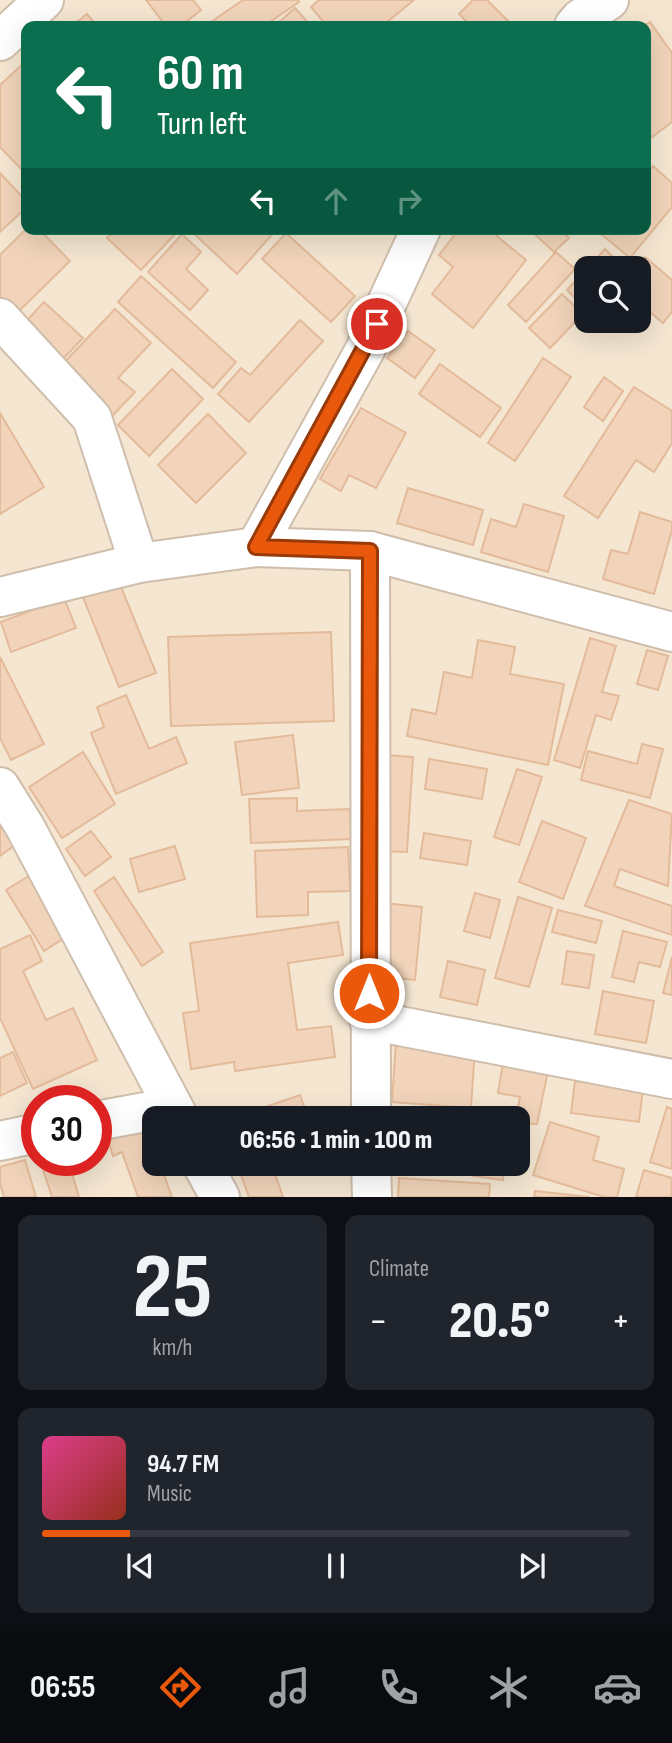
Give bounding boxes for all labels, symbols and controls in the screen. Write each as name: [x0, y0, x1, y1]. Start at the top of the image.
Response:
text: 60 m: [157, 45, 244, 104]
icon: left: [42, 49, 133, 140]
text: Turn left: [157, 105, 247, 144]
icon: left: [244, 182, 282, 220]
icon: ahead: [317, 182, 355, 220]
icon: right: [390, 182, 428, 220]
map controls: [574, 256, 651, 333]
button: search: [574, 256, 651, 333]
pin: [347, 294, 407, 354]
icon: arrive: [358, 305, 396, 343]
position arrow: [332, 956, 406, 1030]
speed limit sign: 30: [21, 1085, 112, 1176]
text: 06:56 · 1 min · 100 m: [240, 1125, 432, 1156]
text: 25: [133, 1234, 212, 1343]
text: Climate: [369, 1255, 429, 1283]
text: 20.5°: [449, 1290, 550, 1353]
text: −: [369, 1299, 388, 1344]
text: +: [611, 1299, 630, 1344]
text: km/h: [153, 1334, 192, 1362]
text: 94.7 FM: [147, 1449, 219, 1480]
text: Music: [147, 1480, 192, 1508]
icon: previous: [121, 1547, 159, 1585]
icon: pause: [317, 1547, 355, 1585]
icon: next: [513, 1547, 551, 1585]
icon: directions: [156, 1663, 205, 1712]
icon: music: [265, 1663, 314, 1712]
icon: phone: [374, 1663, 423, 1712]
icon: climate: [484, 1663, 533, 1712]
icon: car: [593, 1663, 642, 1712]
text: 06:55: [30, 1668, 96, 1707]

